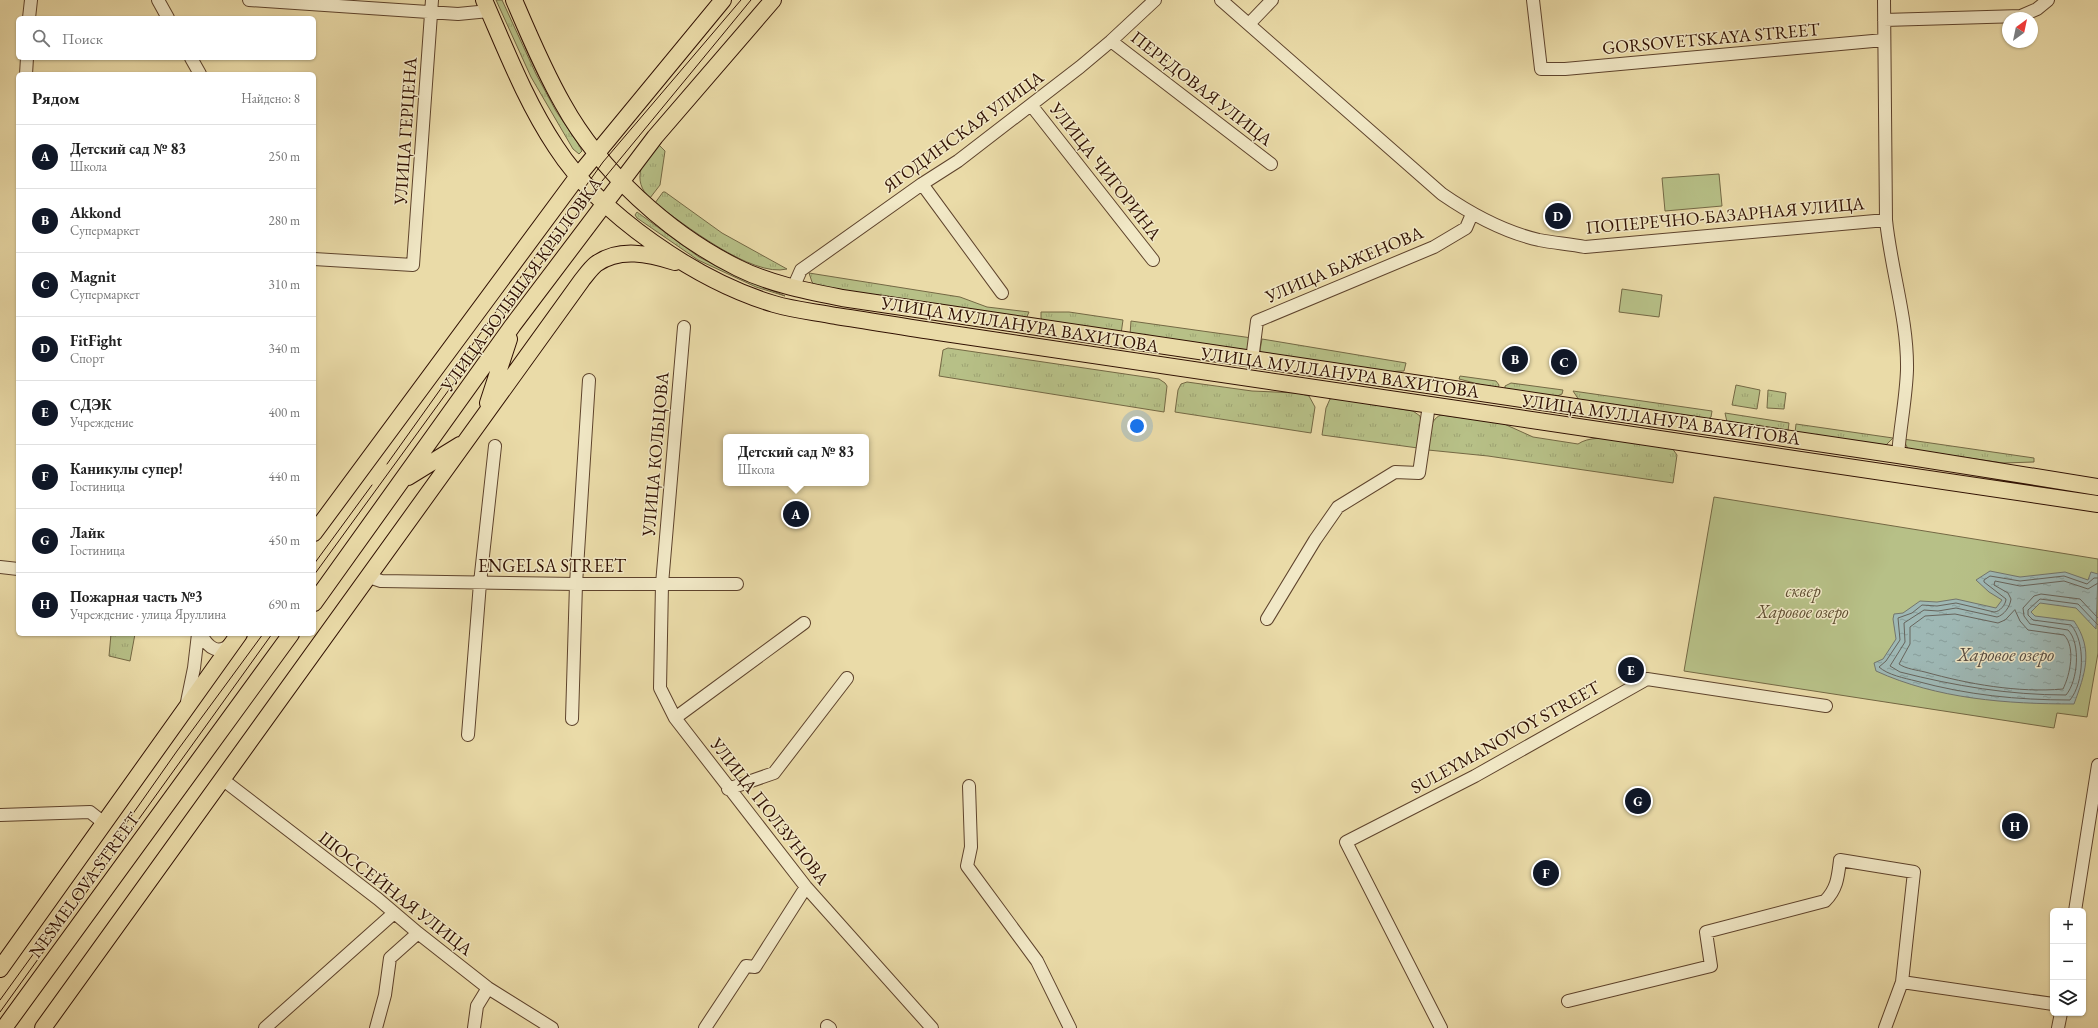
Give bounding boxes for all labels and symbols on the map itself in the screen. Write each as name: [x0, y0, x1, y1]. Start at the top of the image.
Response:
north arrow: [2002, 12, 2038, 48]
street label: GORSOVETSKAYA STREET: [1601, 17, 1822, 59]
street label: ПЕРЕДОВАЯ УЛИЦА: [1126, 25, 1278, 151]
street label: УЛИЦА ГЕРЦЕНА: [388, 56, 422, 207]
street label: ЯГОДИНСКАЯ УЛИЦА: [877, 65, 1048, 198]
street label: УЛИЦА ЧИГОРИНА: [1045, 97, 1167, 245]
street label: УЛИЦА БОЛЬШАЯ КРЫЛОВКА: [435, 172, 607, 397]
street label: ПОПЕРЕЧНО-БАЗАРНАЯ УЛИЦА: [1585, 191, 1866, 239]
pin: D: [1545, 201, 1571, 231]
street label: УЛИЦА БАЖЕНОВА: [1261, 220, 1427, 308]
street label: УЛИЦА МУЛЛАНУРА ВАХИТОВА: [878, 291, 1161, 357]
street label: УЛИЦА МУЛЛАНУРА ВАХИТОВА: [1198, 341, 1481, 403]
pin: B: [1502, 344, 1528, 374]
pin: C: [1551, 347, 1577, 377]
street label: УЛИЦА КОЛЬЦОВА: [636, 370, 674, 538]
street label: УЛИЦА МУЛЛАНУРА ВАХИТОВА: [1519, 388, 1802, 450]
your location: [1127, 416, 1147, 436]
pin: A: [783, 499, 809, 529]
street label: ENGELSA STREET: [478, 554, 627, 577]
park label: сквер Харовое озеро: [1755, 579, 1849, 624]
water label: Харовое озеро: [1956, 642, 2054, 667]
pin: E: [1618, 655, 1644, 685]
street label: SULEYMANOVOY STREET: [1406, 675, 1605, 799]
street label: УЛИЦА ПОЛЗУНОВА: [705, 732, 835, 890]
pin: G: [1625, 786, 1651, 816]
street label: NESMELOVA STREET: [23, 807, 145, 962]
pin: H: [2002, 811, 2028, 841]
street label: ШОССЕЙНАЯ УЛИЦА: [314, 826, 478, 961]
pin: F: [1533, 858, 1559, 888]

